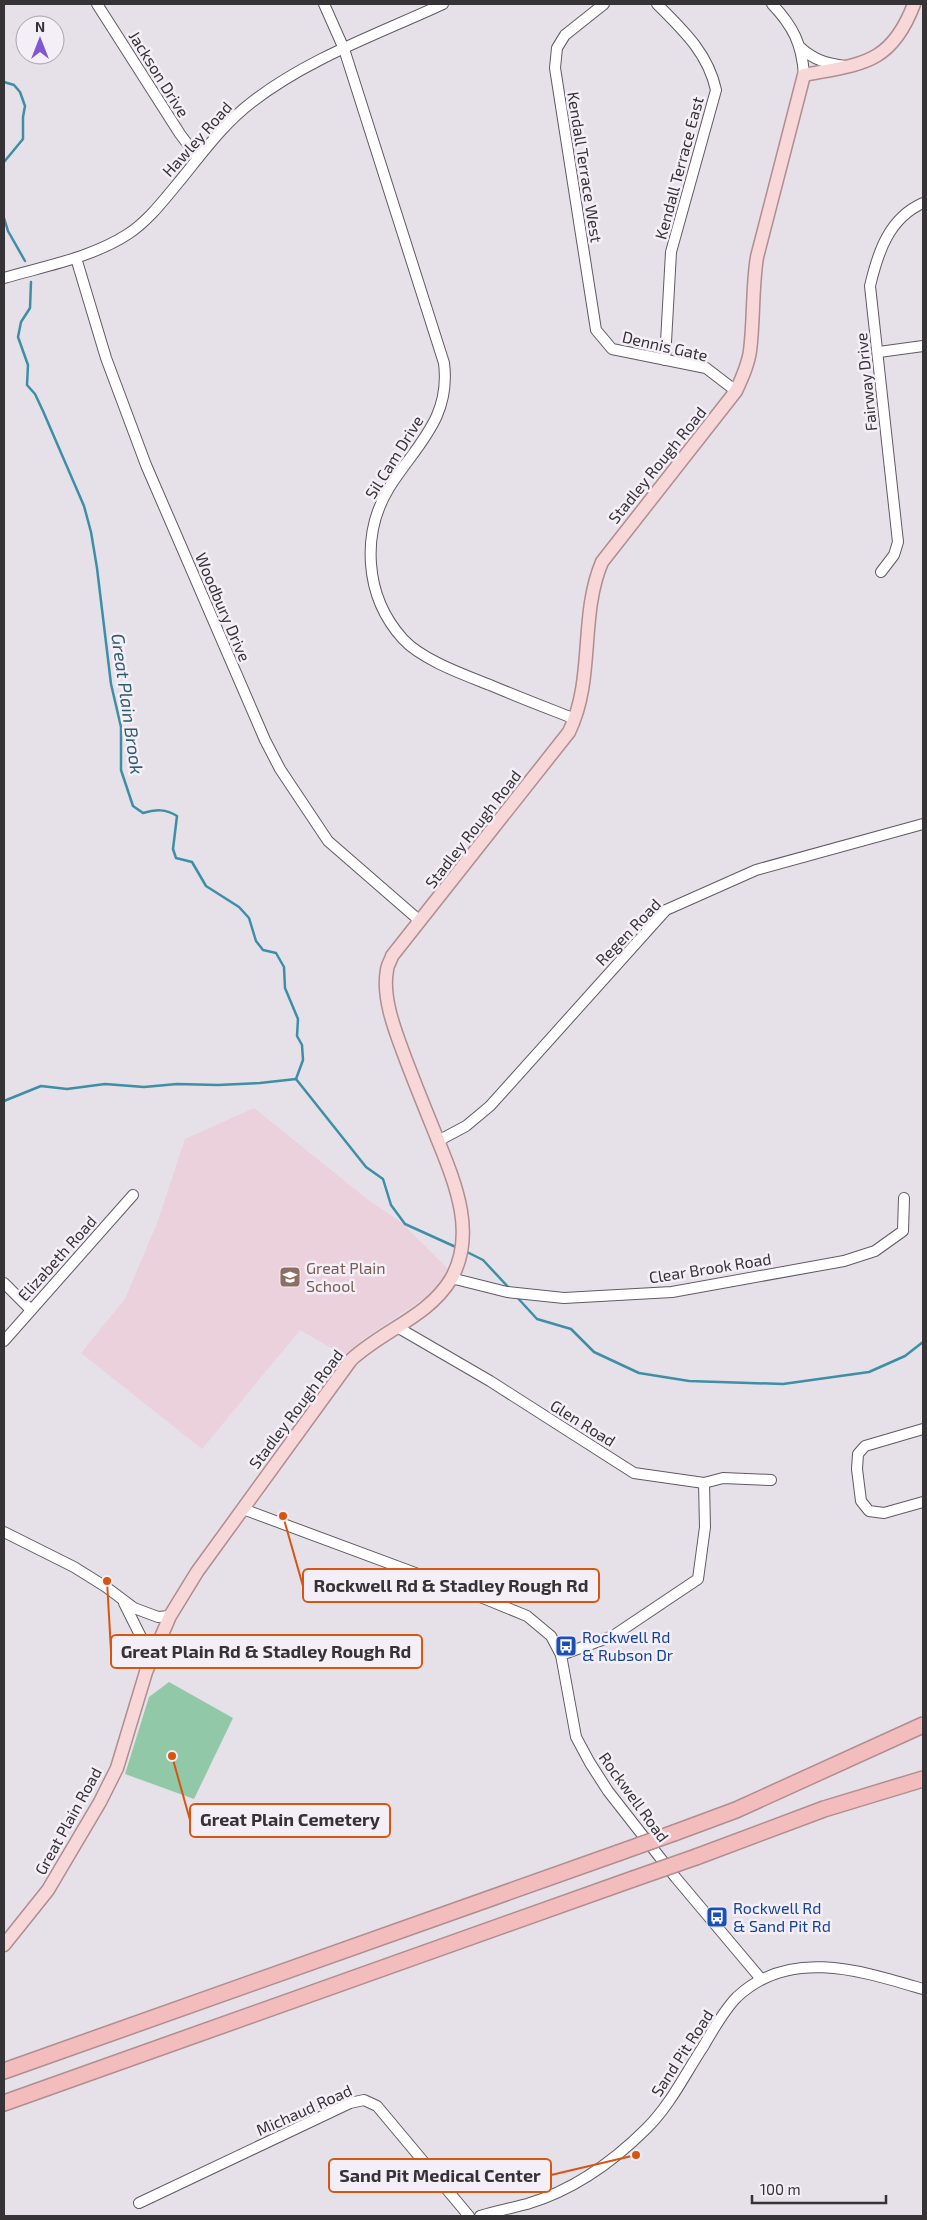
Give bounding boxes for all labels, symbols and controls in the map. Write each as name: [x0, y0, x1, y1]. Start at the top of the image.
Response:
north arrow: [15, 15, 65, 65]
text: N: [35, 18, 45, 35]
street label: Jackson Drive: [125, 27, 194, 120]
street label: Kendall Terrace West: [564, 90, 607, 244]
street label: Kendall Terrace East: [650, 94, 707, 241]
street label: Hawley Road: [158, 97, 235, 180]
street label: Dennis Gate: [621, 326, 710, 365]
street label: Fairway Drive: [851, 332, 880, 432]
street label: Stadley Rough Road: [604, 403, 709, 527]
street label: Sil Cam Drive: [361, 412, 427, 502]
street label: Woodbury Drive: [192, 549, 255, 664]
water label: Great Plain Brook: [107, 632, 149, 776]
street label: Stadley Rough Road: [421, 766, 525, 891]
street label: Regen Road: [591, 894, 664, 969]
street label: Elizabeth Road: [13, 1211, 100, 1304]
street label: Clear Brook Road: [647, 1248, 772, 1287]
place label: Great Plain School: [306, 1258, 386, 1295]
school or university icon: Great Plain School: [278, 1265, 302, 1289]
street label: Stadley Rough Road: [245, 1345, 347, 1472]
street label: Glen Road: [547, 1395, 619, 1450]
callout: Rockwell Rd & Stadley Rough Rd: [303, 1569, 599, 1602]
text: Rockwell Rd & Stadley Rough Rd: [314, 1574, 588, 1596]
place label: Rockwell Rd & Rubson Dr: [582, 1627, 674, 1664]
bus stop icon: Rockwell Rd & Rubson Dr: [554, 1634, 578, 1658]
callout: Great Plain Rd & Stadley Rough Rd: [111, 1635, 422, 1668]
text: Great Plain Rd & Stadley Rough Rd: [121, 1640, 411, 1662]
street label: Rockwell Road: [596, 1748, 673, 1845]
street label: Great Plain Road: [30, 1764, 105, 1878]
callout: Great Plain Cemetery: [190, 1804, 390, 1837]
text: Great Plain Cemetery: [200, 1808, 381, 1830]
place label: Rockwell Rd & Sand Pit Rd: [733, 1898, 831, 1935]
bus stop icon: Rockwell Rd & Sand Pit Rd: [705, 1905, 729, 1929]
street label: Sand Pit Road: [646, 2006, 717, 2100]
street label: Michaud Road: [253, 2080, 355, 2139]
callout: Sand Pit Medical Center: [329, 2159, 551, 2192]
text: Sand Pit Medical Center: [339, 2164, 541, 2186]
scale bar: [752, 2172, 886, 2204]
text: 100 m: [760, 2180, 801, 2198]

